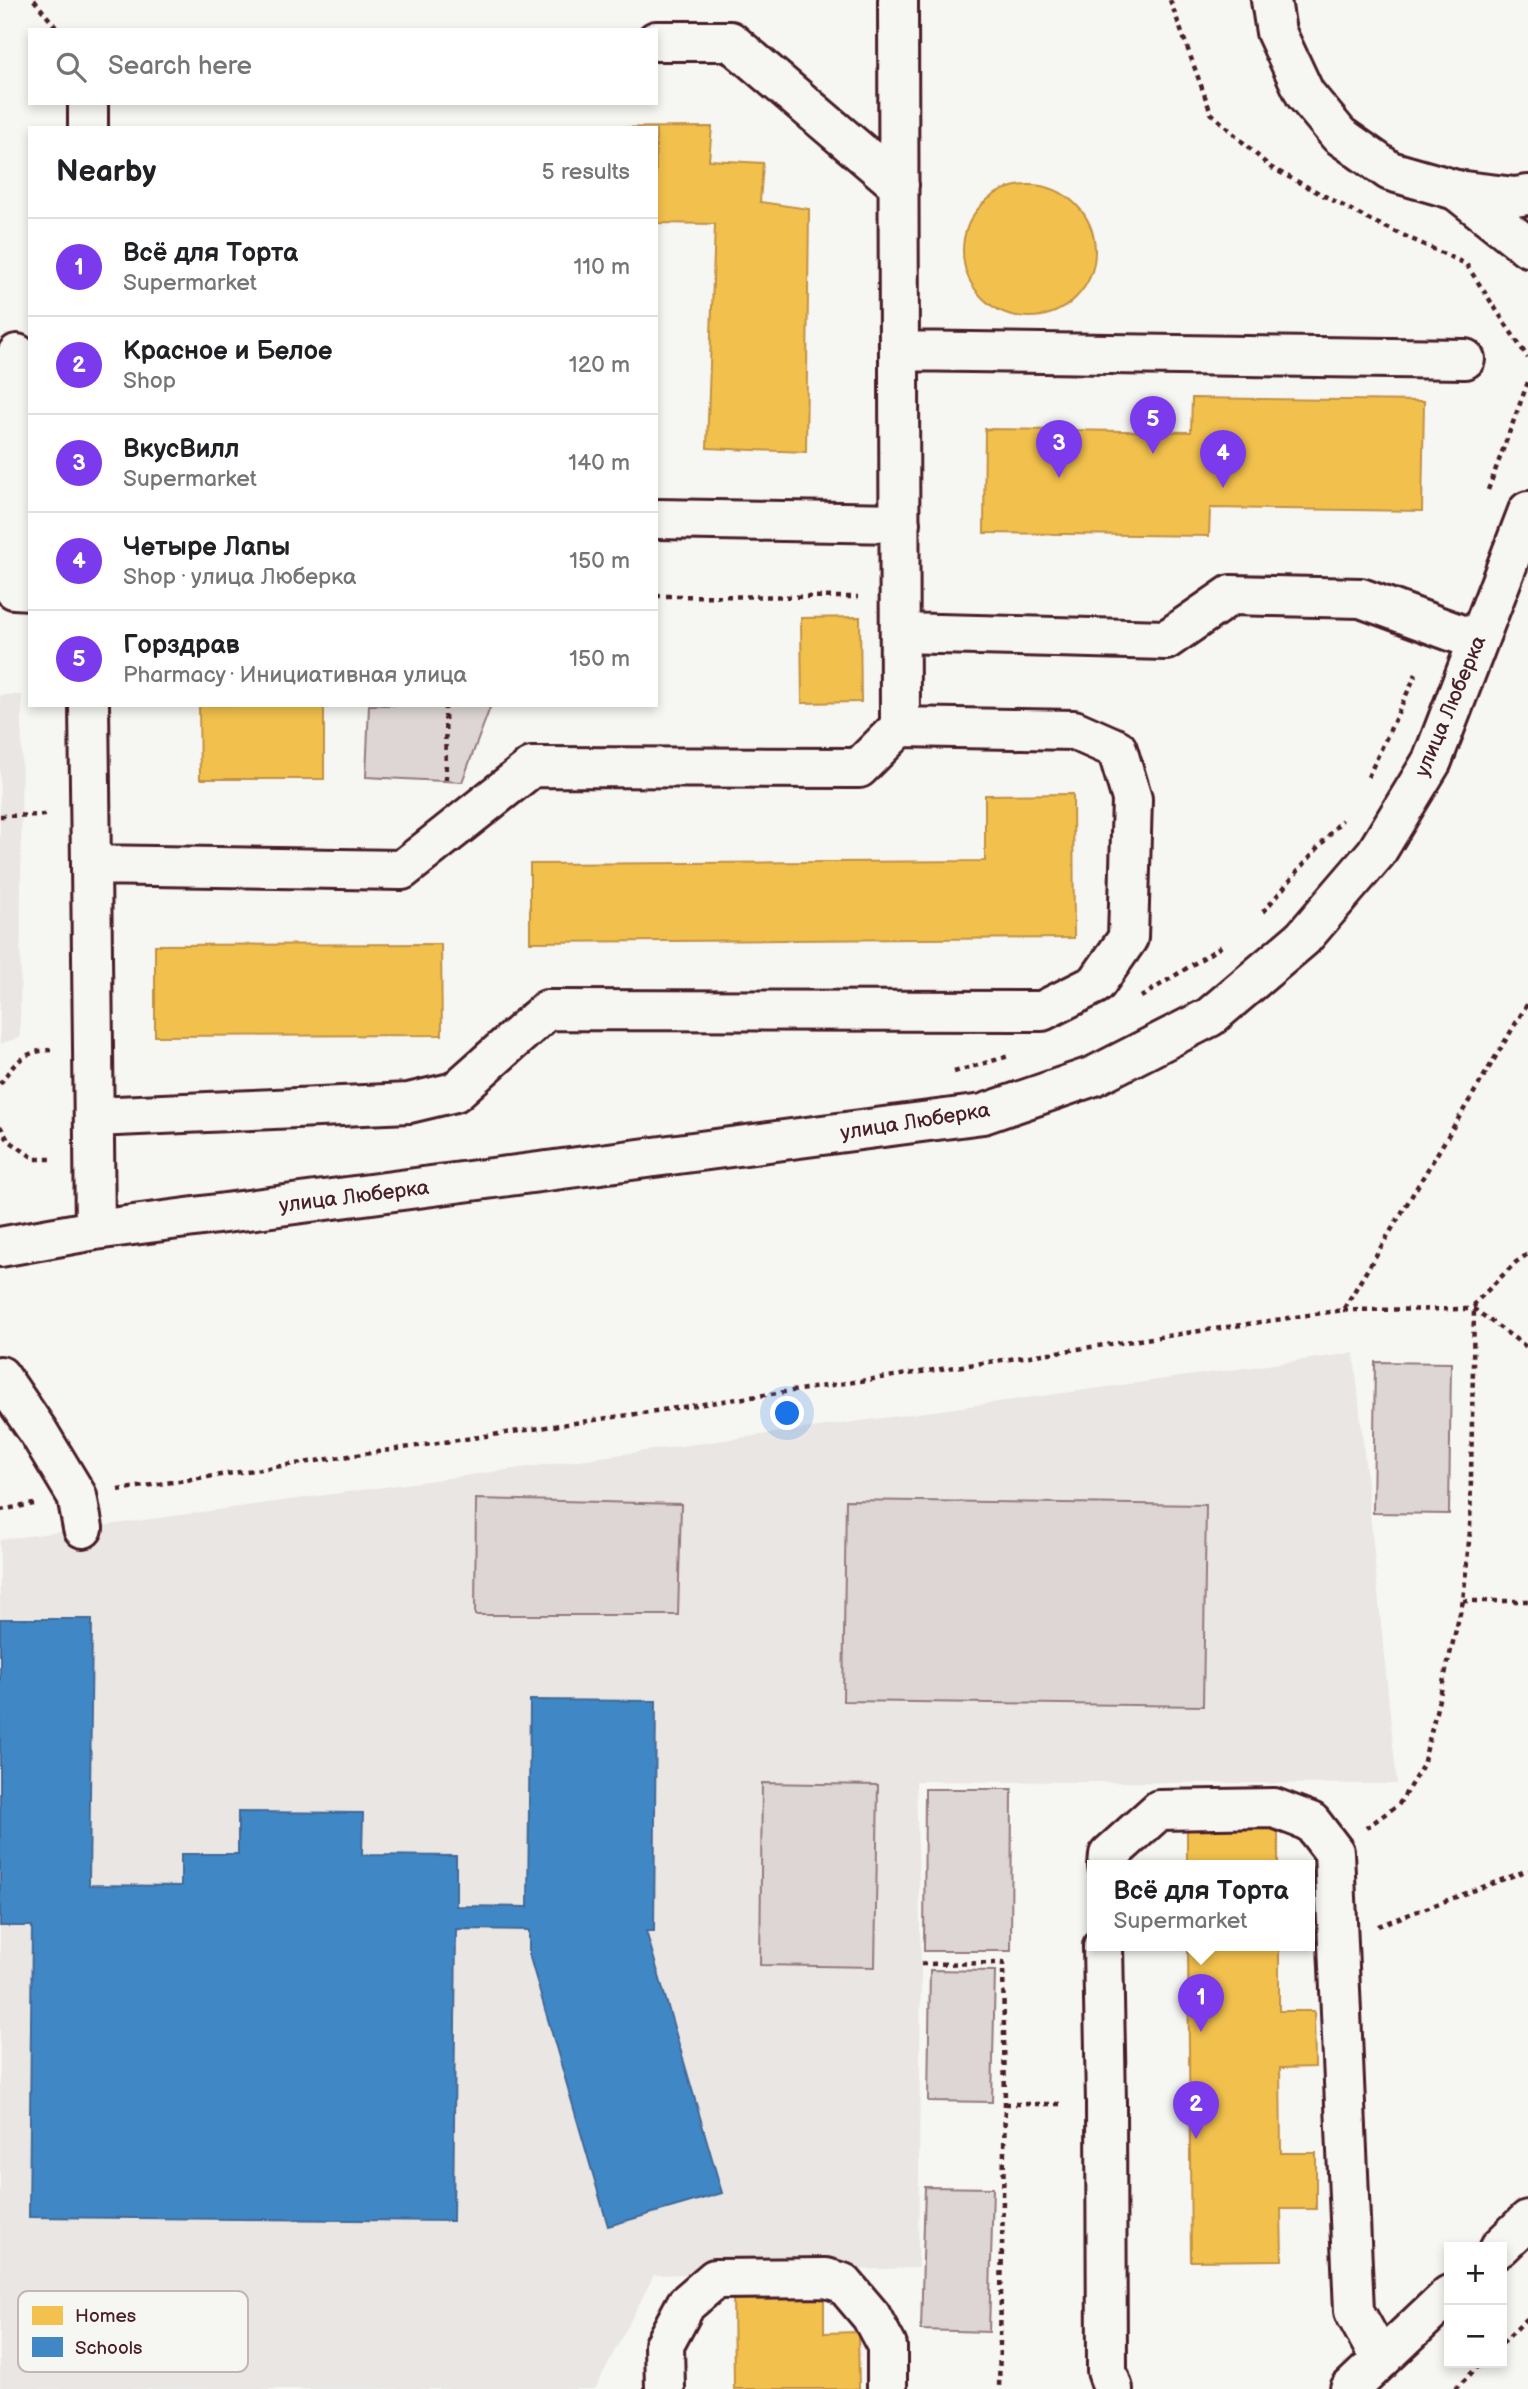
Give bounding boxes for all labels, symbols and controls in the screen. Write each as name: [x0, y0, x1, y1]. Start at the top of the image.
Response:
search box: [28, 28, 658, 105]
icon: search: [52, 48, 90, 86]
text: Search here: [108, 51, 252, 82]
text: Nearby: [56, 154, 156, 190]
text: 5 results: [542, 158, 630, 186]
text: Всё для Торта: [123, 238, 298, 269]
text: 1: [74, 253, 84, 281]
text: 110 m: [573, 253, 630, 281]
text: Supermarket: [123, 269, 257, 297]
text: Красное и Белое: [123, 336, 332, 367]
text: 2: [72, 351, 86, 379]
text: 120 m: [569, 351, 630, 379]
text: Shop: [123, 367, 176, 395]
pin: 5: [1130, 396, 1176, 454]
pin: 3: [1036, 420, 1082, 478]
pin: 4: [1200, 430, 1246, 488]
text: ВкусВилл: [123, 434, 239, 465]
text: 3: [72, 449, 86, 477]
text: 140 m: [568, 449, 630, 477]
text: Supermarket: [123, 465, 257, 493]
text: Четыре Лапы: [123, 532, 290, 563]
text: 4: [72, 547, 86, 575]
text: 150 m: [569, 547, 630, 575]
text: Shop · улица Люберка: [123, 563, 356, 591]
text: Горздрав: [123, 630, 240, 661]
street label: улица Люберка: [1409, 631, 1492, 781]
text: 5: [72, 645, 86, 673]
text: 150 m: [569, 645, 630, 673]
text: Pharmacy · Инициативная улица: [123, 661, 467, 689]
street label: улица Люберка: [839, 1097, 992, 1146]
street label: улица Люберка: [278, 1175, 431, 1218]
your location: [770, 1396, 804, 1430]
popup: [1087, 1860, 1315, 1951]
text: Всё для Торта: [1113, 1876, 1289, 1907]
text: Supermarket: [1113, 1907, 1247, 1935]
pin: 1: [1178, 1974, 1224, 2032]
pin: 2: [1173, 2081, 1219, 2139]
map controls: [1444, 2242, 1507, 2368]
button: +: [1444, 2242, 1507, 2305]
legend: [18, 2291, 248, 2372]
text: Homes: [75, 2305, 136, 2328]
button: −: [1444, 2305, 1507, 2368]
text: Schools: [75, 2337, 142, 2360]

